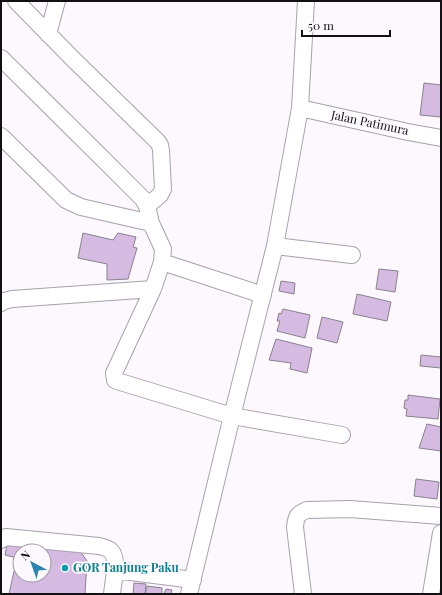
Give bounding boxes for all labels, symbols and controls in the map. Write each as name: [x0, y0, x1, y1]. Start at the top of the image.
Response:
scale bar: [302, 12, 390, 38]
text: 50 m: [308, 17, 334, 33]
street label: Jalan Patimura: [329, 106, 410, 138]
north arrow: [12, 543, 52, 583]
text: N: [17, 547, 33, 563]
place label: GOR Tanjung Paku: [73, 559, 180, 575]
marker: GOR Tanjung Paku: [60, 563, 70, 573]

